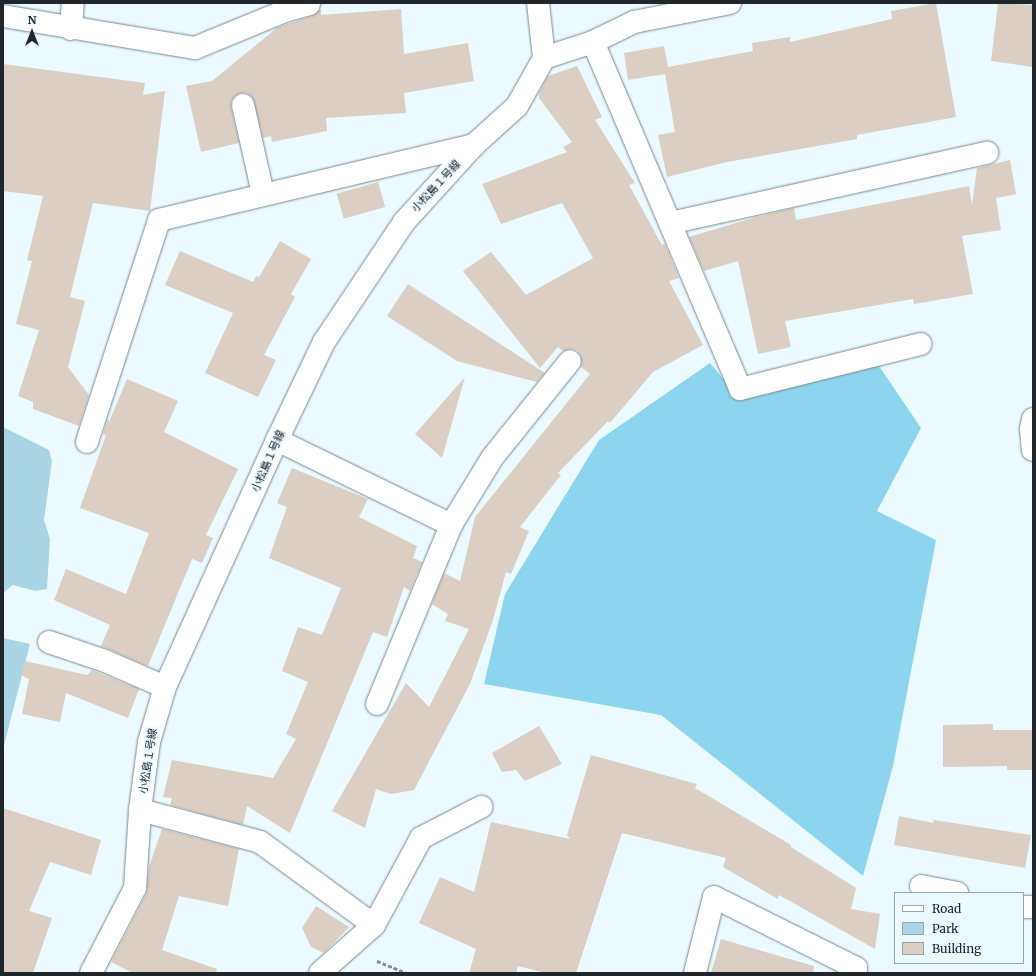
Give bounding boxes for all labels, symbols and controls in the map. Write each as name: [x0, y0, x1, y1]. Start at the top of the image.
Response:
north arrow: [12, 12, 52, 52]
text: N: [28, 13, 36, 27]
street label: 小松島１号線: [409, 157, 463, 215]
street label: 小松島１号線: [249, 428, 287, 494]
street label: 小松島１号線: [136, 727, 160, 795]
legend: [894, 892, 1024, 964]
text: Road: [932, 901, 961, 916]
text: Park: [932, 921, 959, 936]
text: Building: [932, 941, 981, 956]

